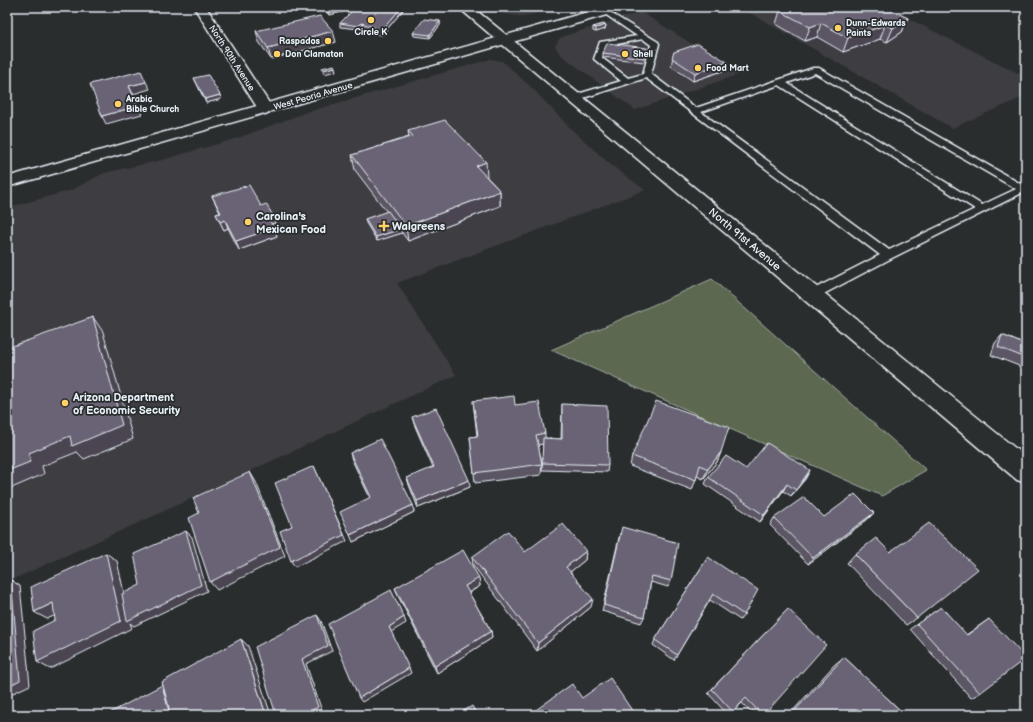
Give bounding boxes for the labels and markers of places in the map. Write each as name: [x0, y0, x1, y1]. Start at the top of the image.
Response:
marker: Circle K: [366, 15, 376, 25]
place label: Dunn-Edwards Paints: [846, 18, 906, 39]
marker: Dunn-Edwards Paints: [833, 23, 843, 33]
place label: Circle K: [355, 27, 387, 38]
place label: Raspados: [279, 36, 321, 47]
marker: Raspados: [323, 36, 333, 46]
marker: Don Clamaton: [272, 49, 282, 59]
place label: Don Clamaton: [285, 49, 344, 60]
marker: Shell: [620, 49, 630, 59]
place label: Shell: [633, 49, 653, 60]
marker: Food Mart: [693, 63, 703, 73]
place label: Food Mart: [706, 63, 749, 74]
place label: Arabic Bible Church: [125, 94, 179, 115]
marker: Arabic Bible Church: [113, 99, 123, 109]
place label: Carolina's Mexican Food: [256, 210, 326, 236]
marker: Carolina's Mexican Food: [243, 217, 253, 227]
place label: Walgreens: [392, 220, 446, 233]
marker: Walgreens: [379, 221, 389, 231]
place label: Arizona Department of Economic Security: [72, 391, 180, 417]
marker: Arizona Department of Economic Security: [60, 398, 70, 408]

